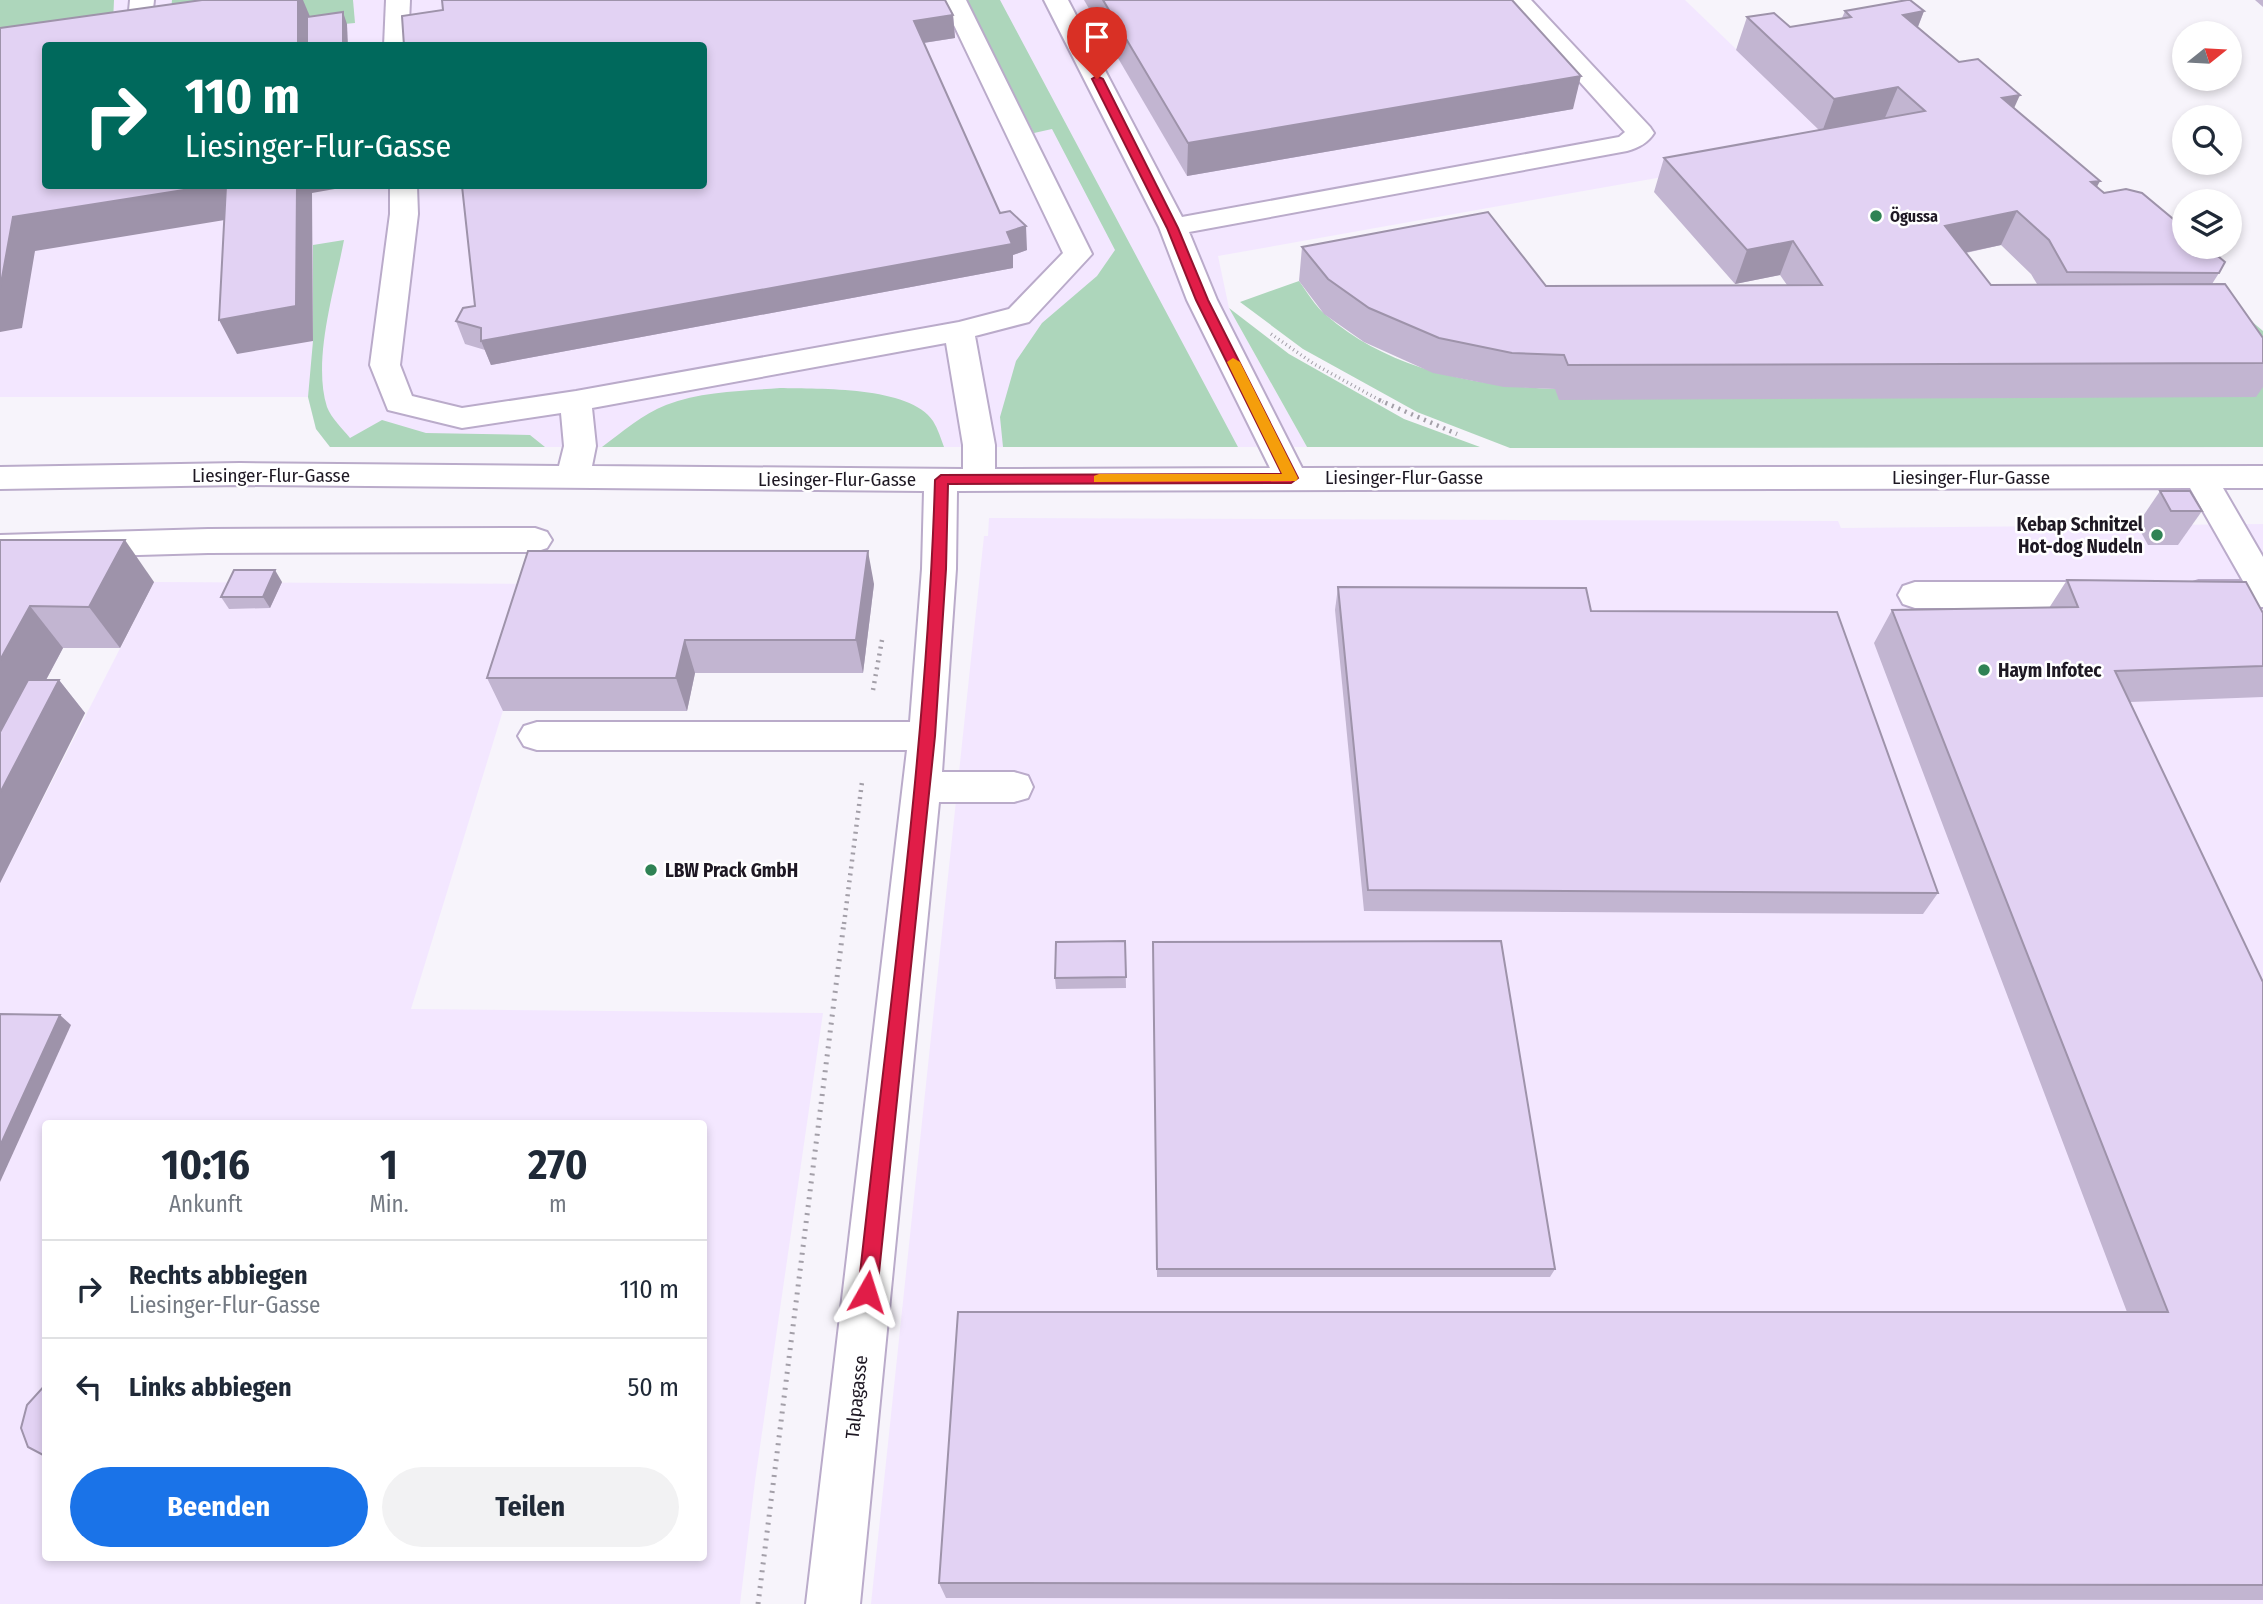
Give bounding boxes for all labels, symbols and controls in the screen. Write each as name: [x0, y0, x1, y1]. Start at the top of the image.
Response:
pin: [1067, 7, 1127, 79]
icon: arrive: [1078, 18, 1116, 56]
north arrow: [2172, 21, 2242, 91]
map controls: [2172, 21, 2242, 259]
text: 110 m: [185, 67, 300, 126]
icon: right: [70, 70, 161, 161]
button: search: [2172, 105, 2242, 175]
text: Liesinger-Flur-Gasse: [185, 127, 451, 165]
button: layers: [2172, 189, 2242, 259]
place label: Ögussa: [1890, 206, 1938, 226]
marker: Ögussa: [1868, 208, 1884, 224]
street label: Liesinger-Flur-Gasse: [192, 464, 350, 487]
street label: Liesinger-Flur-Gasse: [1325, 466, 1483, 489]
street label: Liesinger-Flur-Gasse: [1892, 466, 2050, 489]
street label: Liesinger-Flur-Gasse: [758, 468, 916, 491]
place label: Kebap Schnitzel Hot-dog Nudeln: [2017, 513, 2144, 558]
marker: Kebap Schnitzel Hot-dog Nudeln: [2149, 527, 2165, 543]
place label: Haym Infotec: [1998, 659, 2102, 682]
marker: Haym Infotec: [1976, 662, 1992, 678]
place label: LBW Prack GmbH: [665, 859, 798, 882]
marker: LBW Prack GmbH: [643, 862, 659, 878]
text: 10:16: [161, 1140, 250, 1190]
text: 1: [380, 1140, 398, 1190]
text: 270: [528, 1140, 588, 1190]
text: Ankunft: [169, 1190, 242, 1218]
text: Min.: [369, 1190, 409, 1218]
text: m: [549, 1190, 567, 1218]
position arrow: [830, 1255, 904, 1329]
text: Rechts abbiegen: [129, 1260, 308, 1291]
icon: right: [70, 1270, 108, 1308]
text: 110 m: [619, 1274, 679, 1305]
text: Liesinger-Flur-Gasse: [129, 1291, 320, 1319]
street label: Talpagasse: [841, 1354, 872, 1440]
icon: left: [70, 1368, 108, 1406]
text: Links abbiegen: [129, 1372, 292, 1403]
text: 50 m: [627, 1372, 679, 1403]
button: Beenden: [70, 1467, 368, 1547]
button: Teilen: [382, 1467, 679, 1547]

